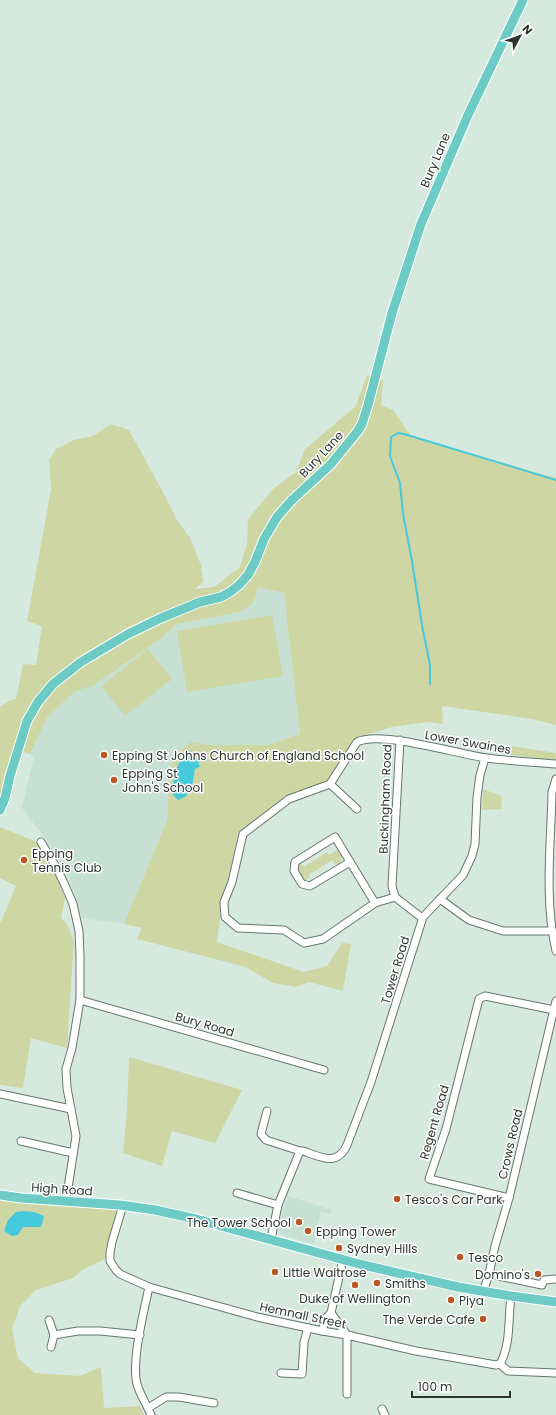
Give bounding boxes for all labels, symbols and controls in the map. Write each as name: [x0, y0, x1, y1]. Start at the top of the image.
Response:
north arrow: [500, 16, 540, 56]
text: N: [519, 21, 536, 38]
street label: Bury Lane: [416, 130, 454, 190]
street label: Bury Lane: [295, 427, 347, 481]
street label: Lower Swaines: [424, 726, 512, 758]
street label: Buckingham Road: [375, 744, 395, 854]
place label: Epping St Johns Church of England School: [112, 747, 364, 764]
marker: Epping St Johns Church of England School: [99, 750, 109, 760]
place label: Epping St John's School: [122, 765, 203, 796]
marker: Epping St John's School: [109, 775, 119, 785]
place label: Epping Tennis Club: [32, 845, 102, 876]
marker: Epping Tennis Club: [19, 855, 29, 865]
street label: Tower Road: [377, 934, 413, 1006]
street label: Bury Road: [173, 1007, 237, 1041]
street label: Regent Road: [415, 1083, 453, 1161]
street label: Crows Road: [494, 1107, 526, 1181]
street label: High Road: [31, 1178, 93, 1200]
place label: Tesco's Car Park: [405, 1191, 503, 1208]
marker: Tesco's Car Park: [392, 1194, 402, 1204]
place label: The Tower School: [187, 1214, 291, 1231]
marker: The Tower School: [294, 1217, 304, 1227]
place label: Epping Tower: [316, 1223, 397, 1240]
marker: Epping Tower: [303, 1226, 313, 1236]
place label: Sydney Hills: [347, 1240, 417, 1257]
marker: Sydney Hills: [334, 1243, 344, 1253]
place label: Tesco: [468, 1249, 503, 1266]
marker: Tesco: [455, 1252, 465, 1262]
place label: Little Waitrose: [283, 1264, 366, 1281]
place label: Domino's: [475, 1266, 530, 1283]
marker: Little Waitrose: [270, 1267, 280, 1277]
marker: Domino's: [533, 1269, 543, 1279]
place label: Smiths: [385, 1275, 426, 1292]
marker: Smiths: [372, 1278, 382, 1288]
marker: Duke of Wellington: [350, 1280, 360, 1290]
place label: Duke of Wellington: [299, 1290, 411, 1307]
place label: Piya: [459, 1292, 484, 1309]
marker: Piya: [446, 1295, 456, 1305]
street label: Hemnall Street: [258, 1298, 348, 1332]
place label: The Verde Cafe: [383, 1311, 475, 1328]
marker: The Verde Cafe: [478, 1314, 488, 1324]
scale bar: [412, 1373, 510, 1399]
text: 100 m: [418, 1378, 452, 1395]

